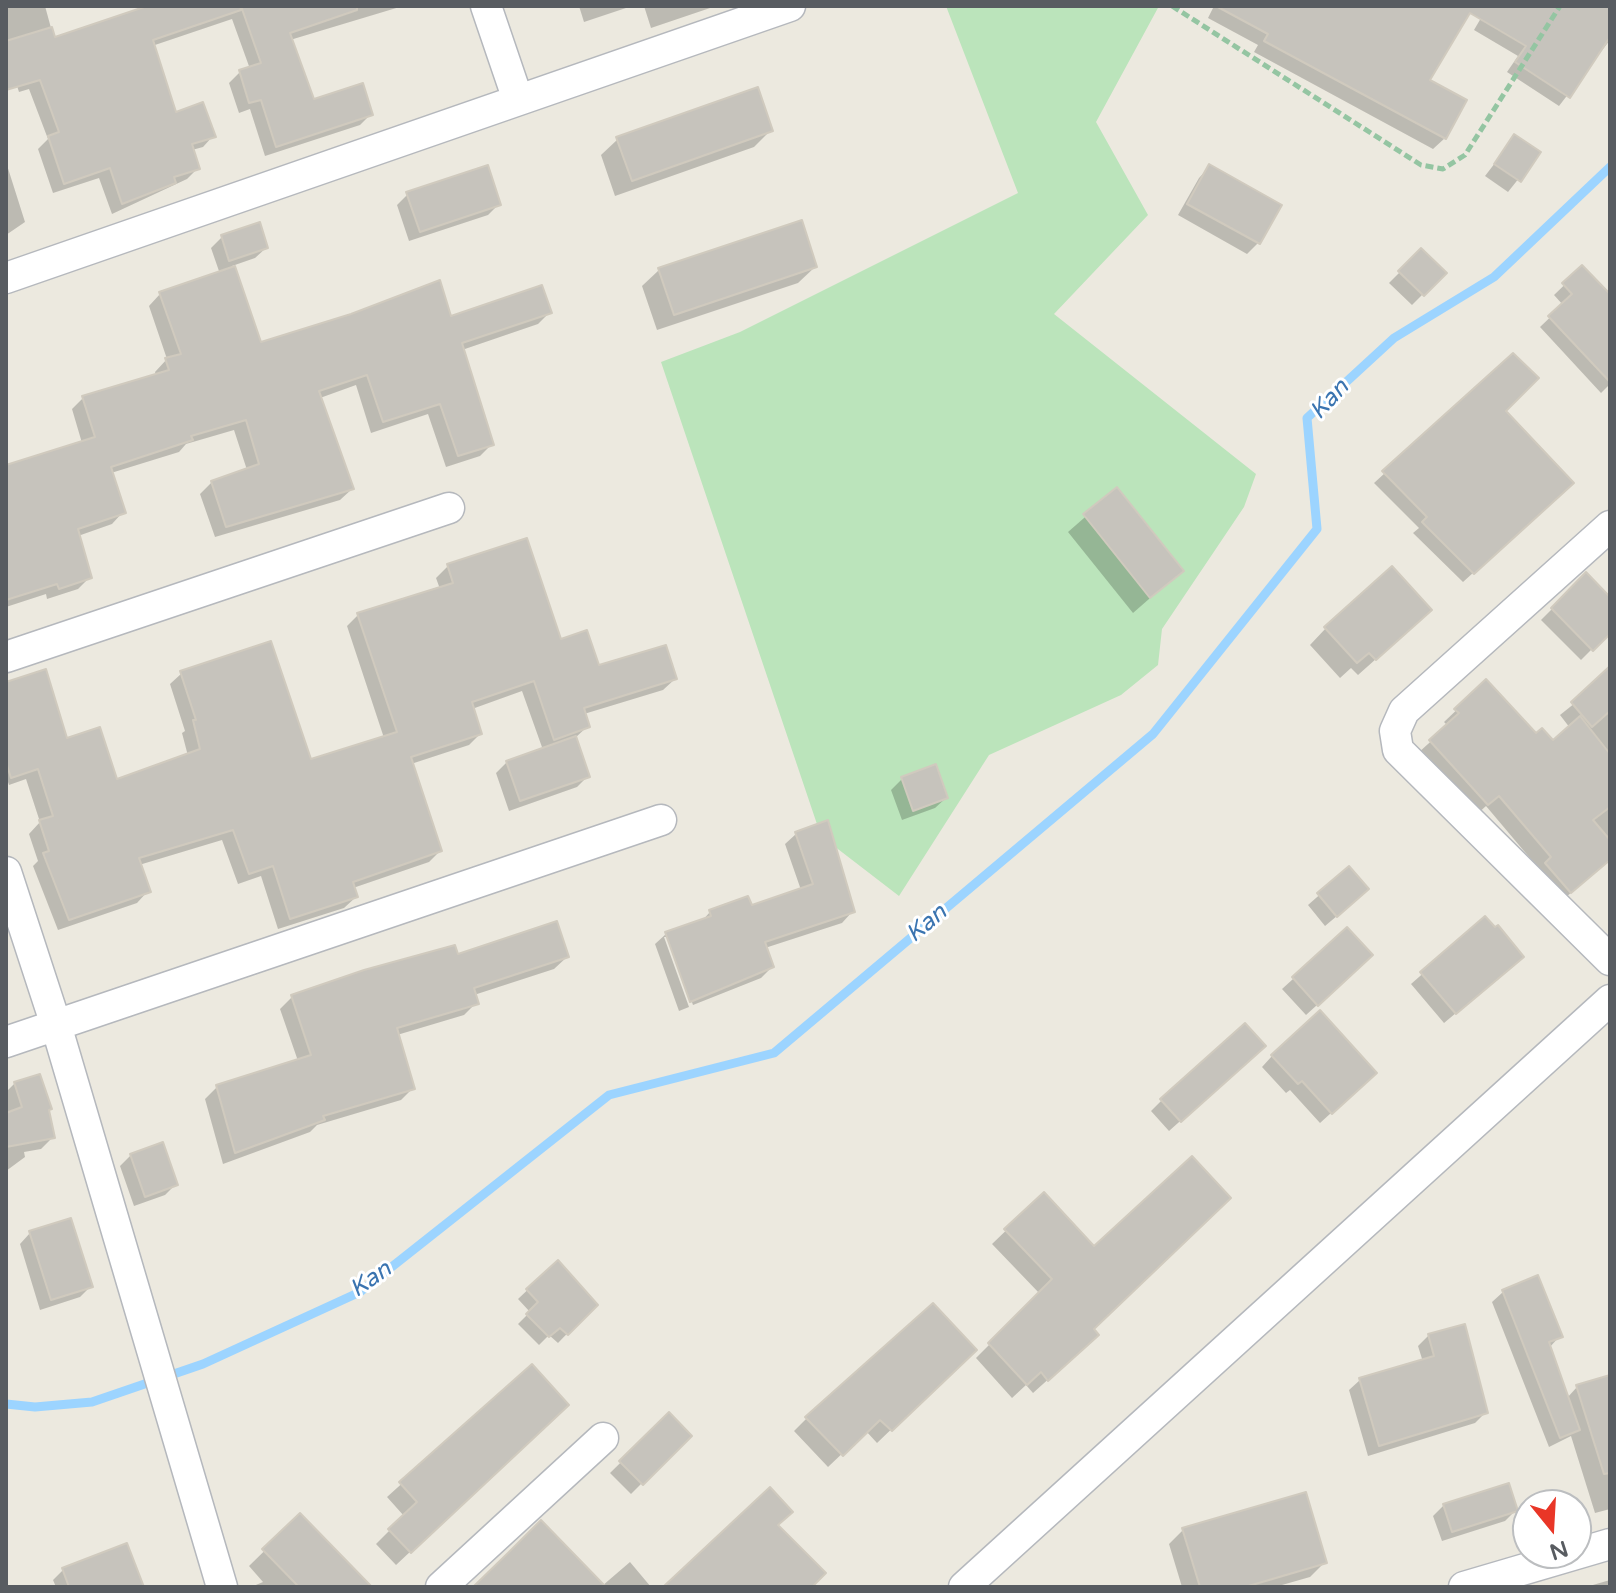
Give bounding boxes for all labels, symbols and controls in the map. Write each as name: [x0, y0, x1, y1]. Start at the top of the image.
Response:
water label: Kan: [1304, 374, 1356, 426]
water label: Kan: [901, 899, 953, 949]
water label: Kan: [345, 1256, 397, 1304]
north arrow: [1512, 1489, 1592, 1569]
text: N: [1546, 1535, 1571, 1565]

